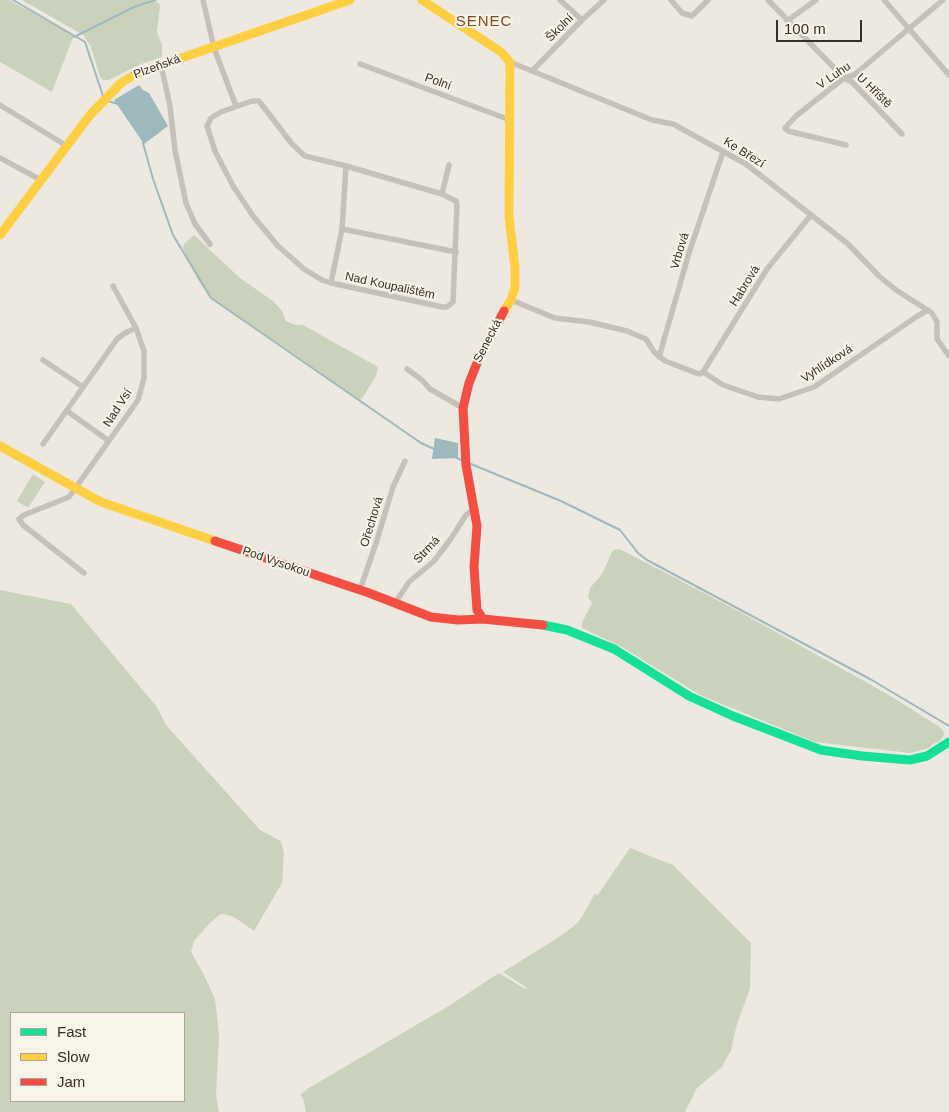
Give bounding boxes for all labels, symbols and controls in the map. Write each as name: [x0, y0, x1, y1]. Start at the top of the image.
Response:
scale bar: [779, 10, 865, 42]
street label: Školní: [543, 11, 577, 45]
district label: SENEC: [455, 13, 513, 31]
text: 100 m: [784, 20, 826, 37]
street label: Plzeňská: [132, 52, 182, 82]
street label: V Luhu: [814, 59, 854, 93]
street label: Polní: [423, 71, 453, 93]
street label: U Hřiště: [853, 71, 895, 111]
street label: Ke Březí: [721, 135, 767, 171]
street label: Vrbová: [668, 231, 692, 271]
street label: Habrová: [727, 263, 763, 309]
street label: Nad Koupalištěm: [344, 269, 436, 303]
street label: Senecká: [471, 317, 505, 365]
street label: Vyhlídková: [799, 342, 855, 386]
street label: Nad Vsí: [100, 386, 136, 430]
street label: Ořechová: [358, 495, 386, 549]
street label: Strmá: [411, 533, 443, 567]
street label: Pod Vysokou: [240, 544, 312, 580]
legend: [10, 1012, 185, 1102]
text: Fast: [57, 1023, 86, 1040]
text: Slow: [57, 1048, 90, 1065]
text: Jam: [57, 1073, 85, 1090]

